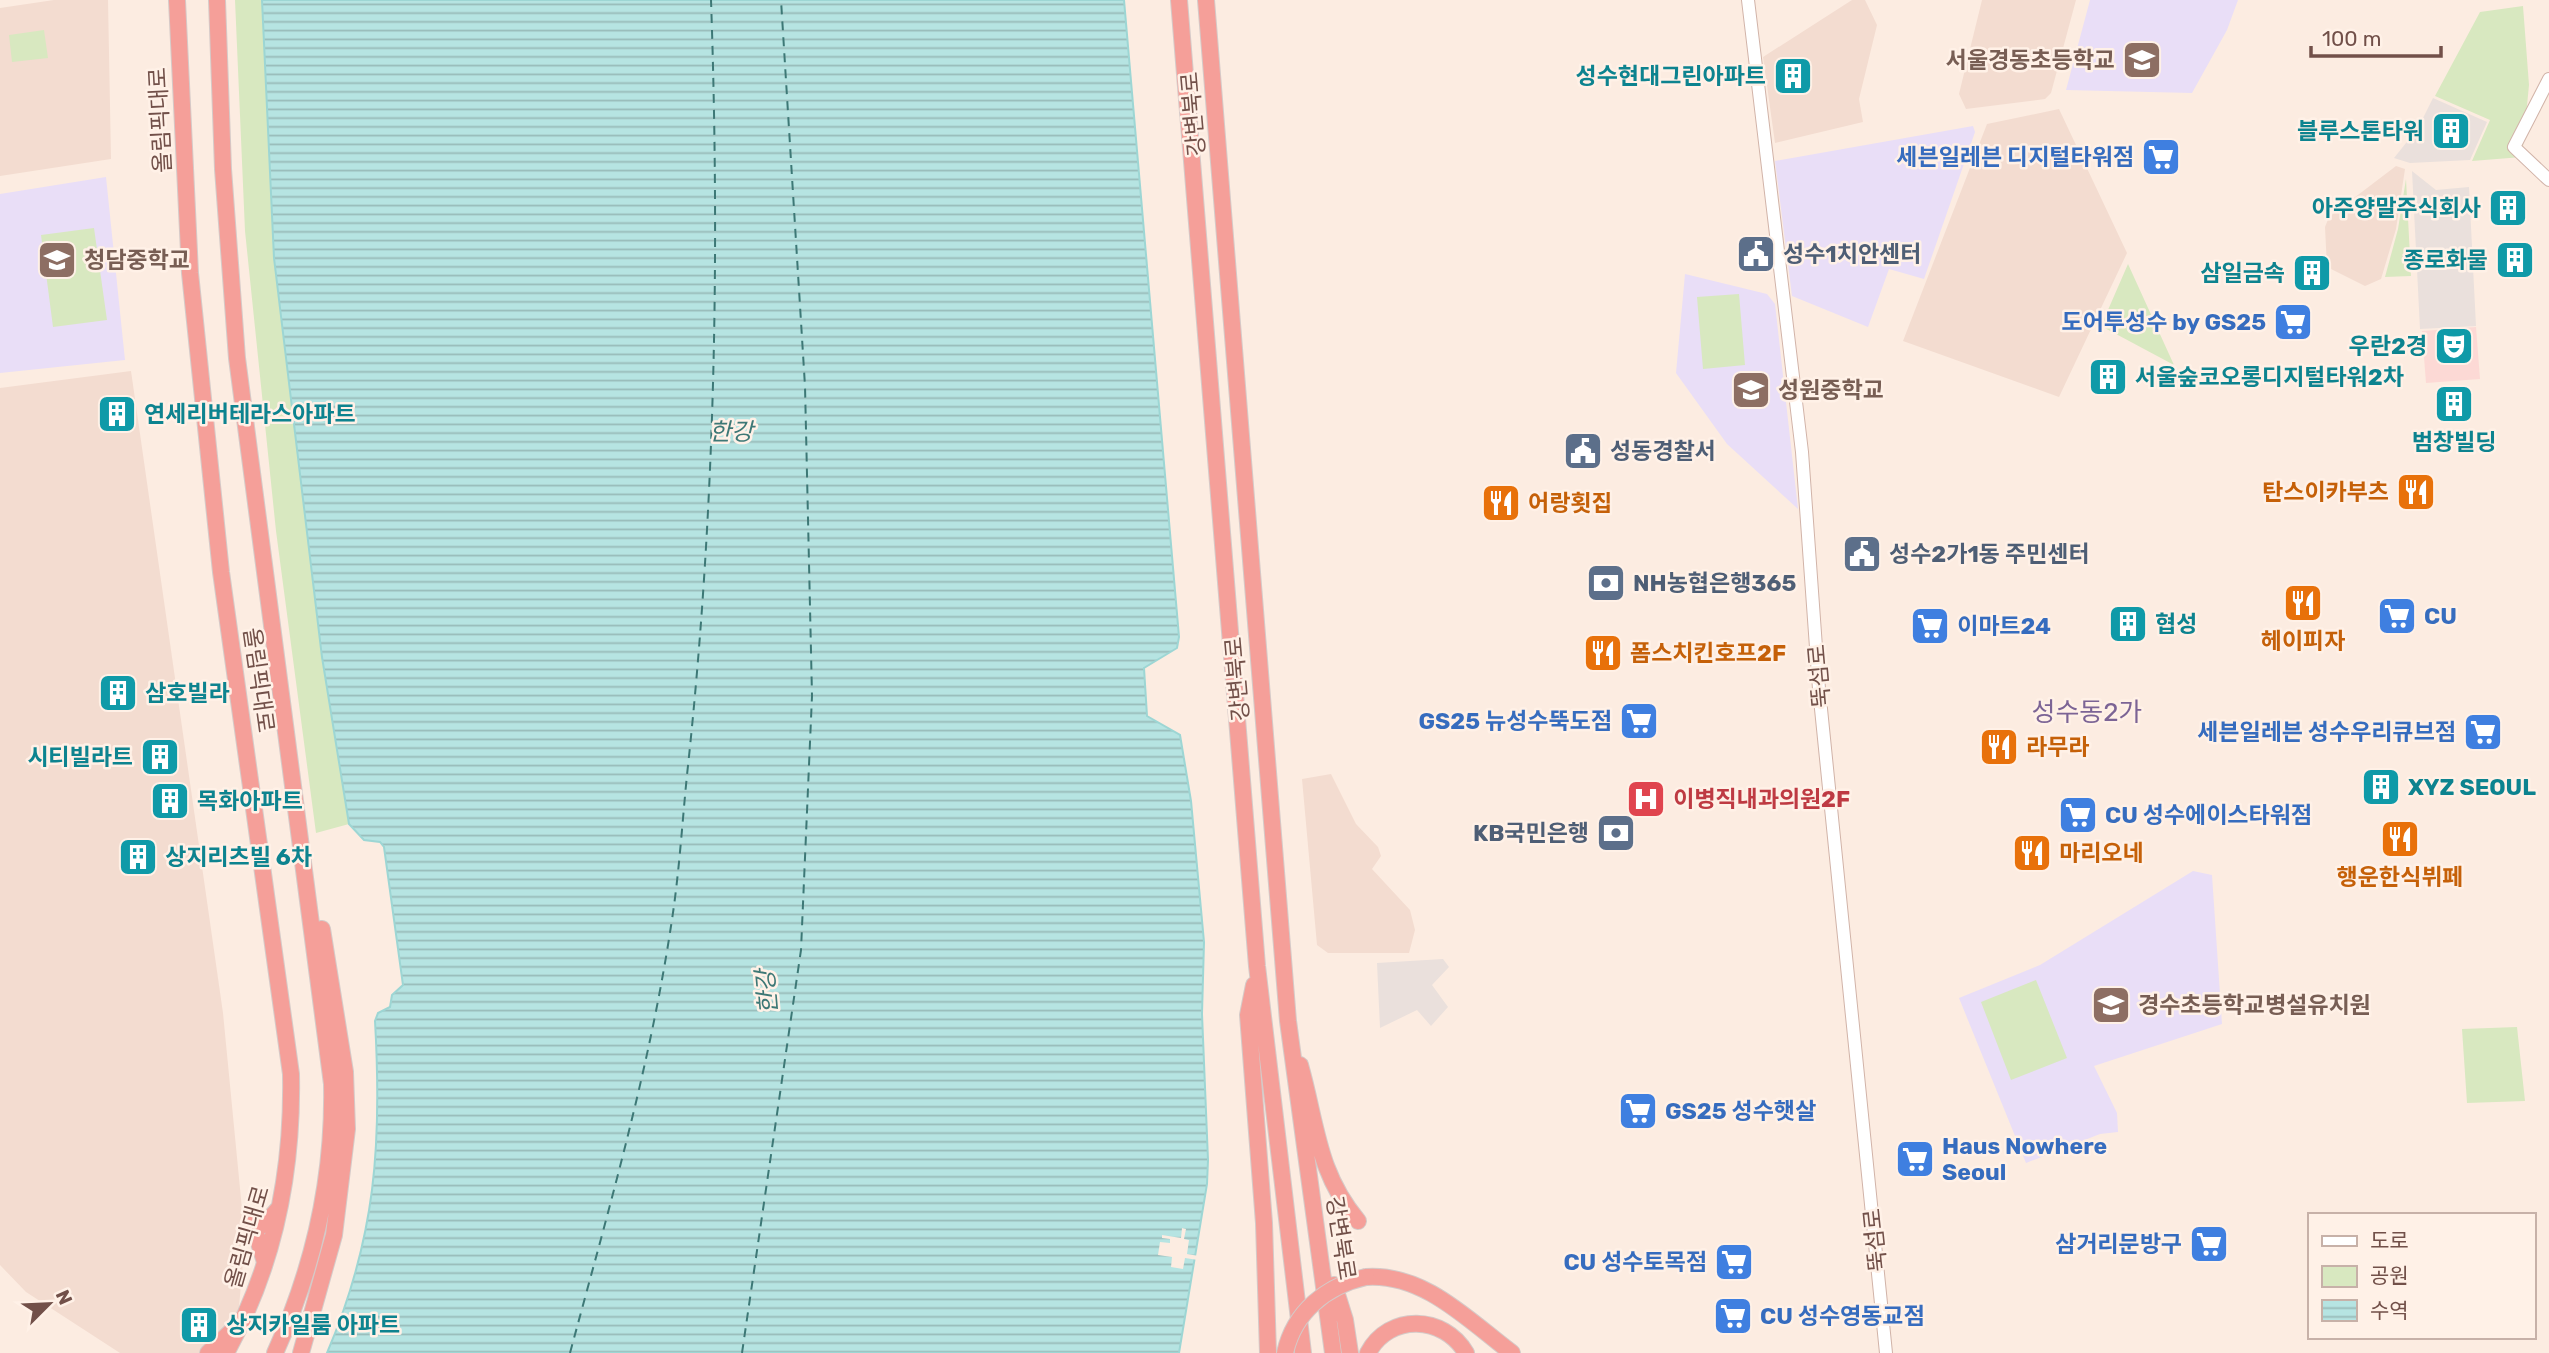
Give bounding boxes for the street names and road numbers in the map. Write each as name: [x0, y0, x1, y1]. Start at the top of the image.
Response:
street label: 올림픽대로: [143, 66, 177, 174]
street label: 강변북로: [1175, 71, 1211, 157]
street label: 올림픽대로: [238, 626, 280, 734]
street label: 강변북로: [1219, 636, 1255, 722]
street label: 뚝섬로: [1802, 643, 1836, 709]
street label: 올림픽대로: [219, 1182, 275, 1292]
street label: 강변북로: [1321, 1194, 1361, 1282]
street label: 뚝섬로: [1858, 1207, 1892, 1273]

